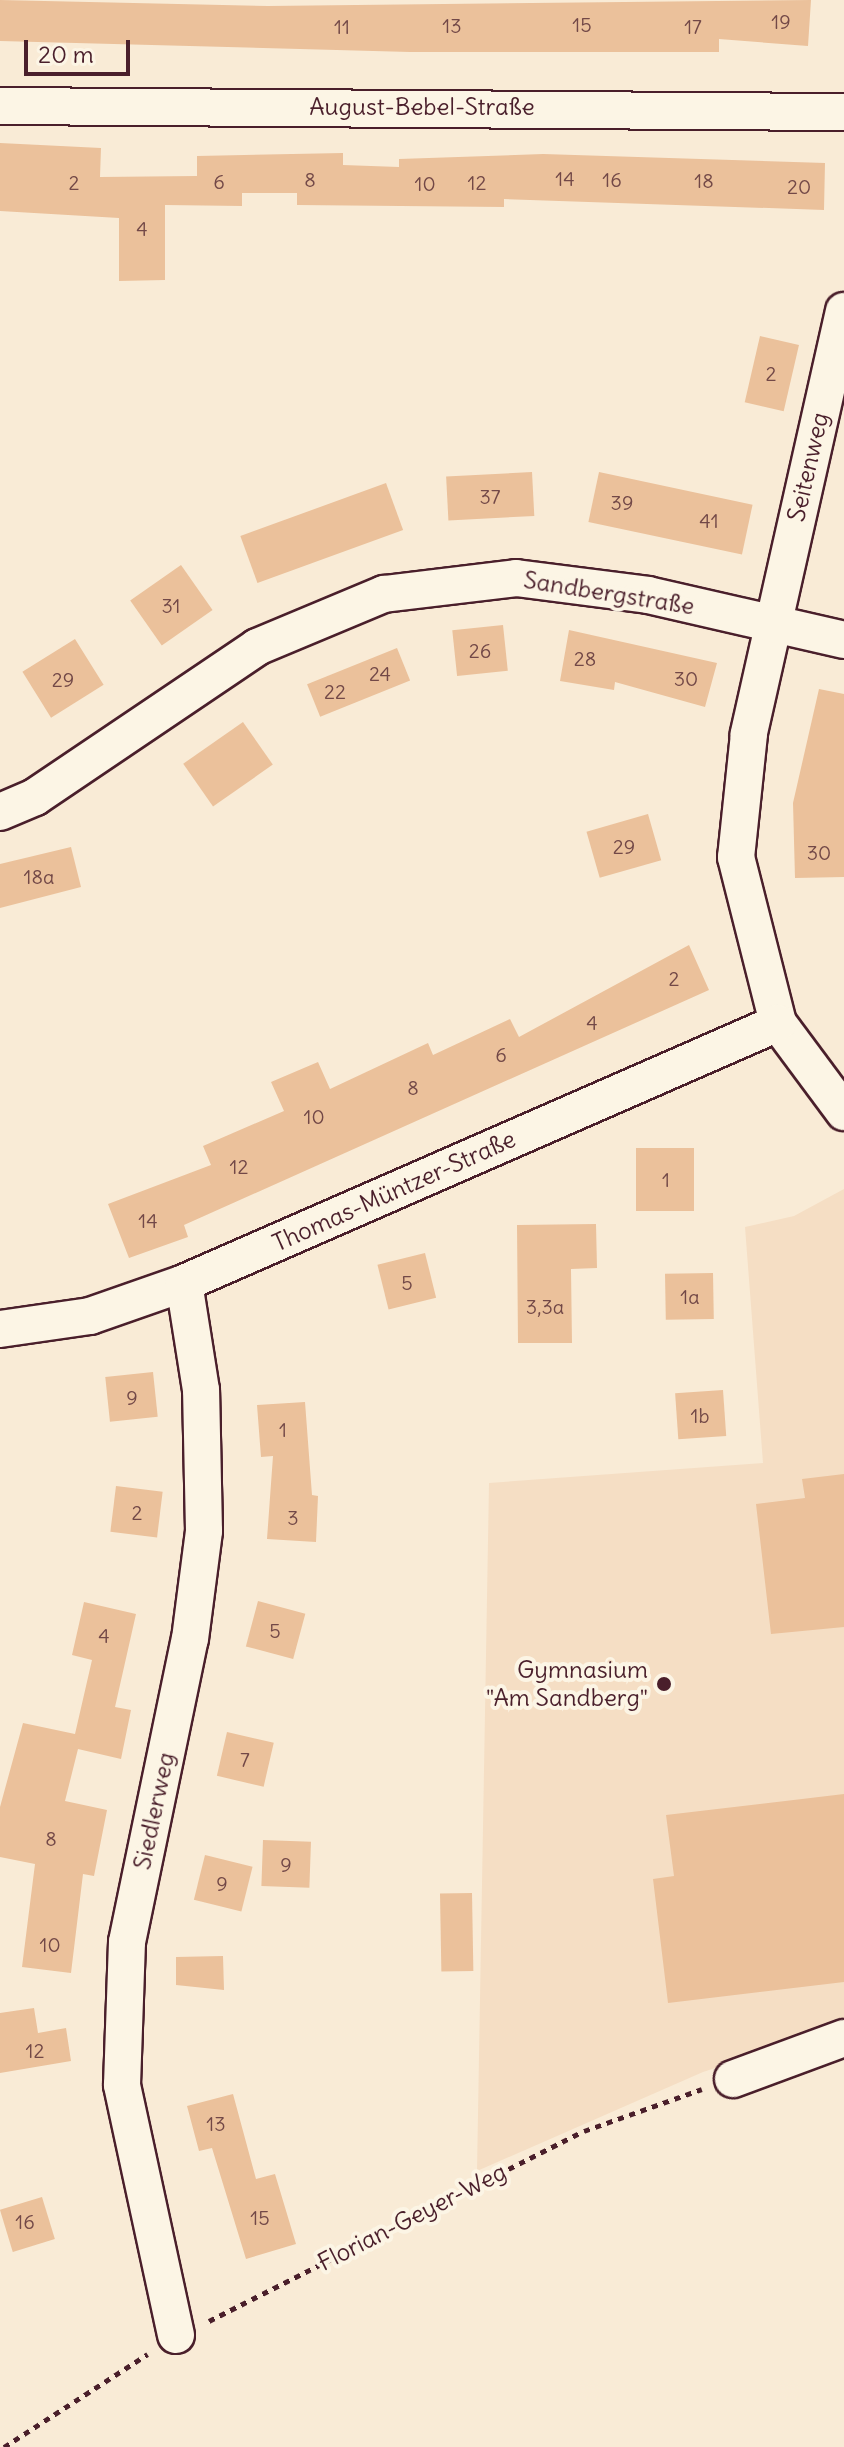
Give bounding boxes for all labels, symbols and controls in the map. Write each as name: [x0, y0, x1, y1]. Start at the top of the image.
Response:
house number: 19: [771, 9, 791, 33]
house number: 15: [572, 12, 592, 36]
house number: 13: [442, 13, 462, 37]
house number: 11: [334, 14, 350, 38]
house number: 17: [684, 14, 702, 38]
scale bar: [28, 24, 134, 74]
text: 20 m: [38, 39, 94, 69]
street label: August-Bebel-Straße: [309, 93, 535, 121]
house number: 14: [555, 166, 575, 190]
house number: 8: [304, 167, 316, 191]
house number: 16: [602, 167, 622, 191]
house number: 18: [694, 168, 714, 192]
house number: 6: [213, 169, 225, 193]
house number: 2: [69, 170, 79, 194]
house number: 12: [468, 170, 486, 194]
house number: 10: [414, 171, 436, 195]
house number: 20: [787, 174, 811, 198]
house number: 4: [136, 216, 148, 240]
house number: 2: [766, 361, 776, 385]
street label: Seitenweg: [781, 410, 835, 524]
house number: 37: [479, 484, 501, 508]
house number: 39: [611, 490, 633, 514]
house number: 41: [699, 508, 719, 532]
street label: Sandbergstraße: [522, 565, 696, 621]
house number: 31: [161, 593, 181, 617]
house number: 26: [469, 638, 491, 662]
house number: 28: [574, 646, 596, 670]
house number: 24: [369, 661, 391, 685]
house number: 30: [674, 666, 698, 690]
house number: 29: [52, 667, 74, 691]
house number: 22: [324, 679, 346, 703]
house number: 29: [613, 834, 635, 858]
house number: 30: [807, 840, 831, 864]
house number: 18a: [24, 864, 54, 888]
house number: 2: [669, 966, 679, 990]
house number: 4: [586, 1010, 598, 1034]
house number: 6: [495, 1042, 507, 1066]
house number: 8: [407, 1075, 419, 1099]
house number: 10: [303, 1104, 325, 1128]
street label: Thomas-Müntzer-Straße: [268, 1124, 520, 1258]
house number: 12: [230, 1154, 248, 1178]
house number: 1: [662, 1167, 670, 1191]
house number: 14: [138, 1208, 158, 1232]
house number: 5: [401, 1270, 413, 1294]
house number: 1a: [680, 1284, 700, 1308]
house number: 3,3a: [526, 1294, 564, 1318]
house number: 9: [126, 1385, 138, 1409]
house number: 1b: [691, 1403, 709, 1427]
house number: 1: [279, 1417, 287, 1441]
house number: 2: [132, 1500, 142, 1524]
house number: 3: [287, 1505, 299, 1529]
house number: 5: [269, 1618, 281, 1642]
house number: 4: [98, 1623, 110, 1647]
place label: Gymnasium "Am Sandberg": [486, 1656, 648, 1712]
marker: Gymnasium "Am Sandberg": [655, 1675, 673, 1693]
house number: 7: [240, 1747, 250, 1771]
street label: Siedlerweg: [128, 1750, 180, 1872]
house number: 8: [45, 1826, 57, 1850]
house number: 9: [280, 1852, 292, 1876]
house number: 9: [216, 1871, 228, 1895]
house number: 10: [39, 1932, 61, 1956]
house number: 12: [26, 2038, 44, 2062]
house number: 13: [206, 2111, 226, 2135]
street label: Florian-Geyer-Weg: [313, 2157, 511, 2277]
house number: 15: [250, 2205, 270, 2229]
house number: 16: [15, 2209, 35, 2233]

